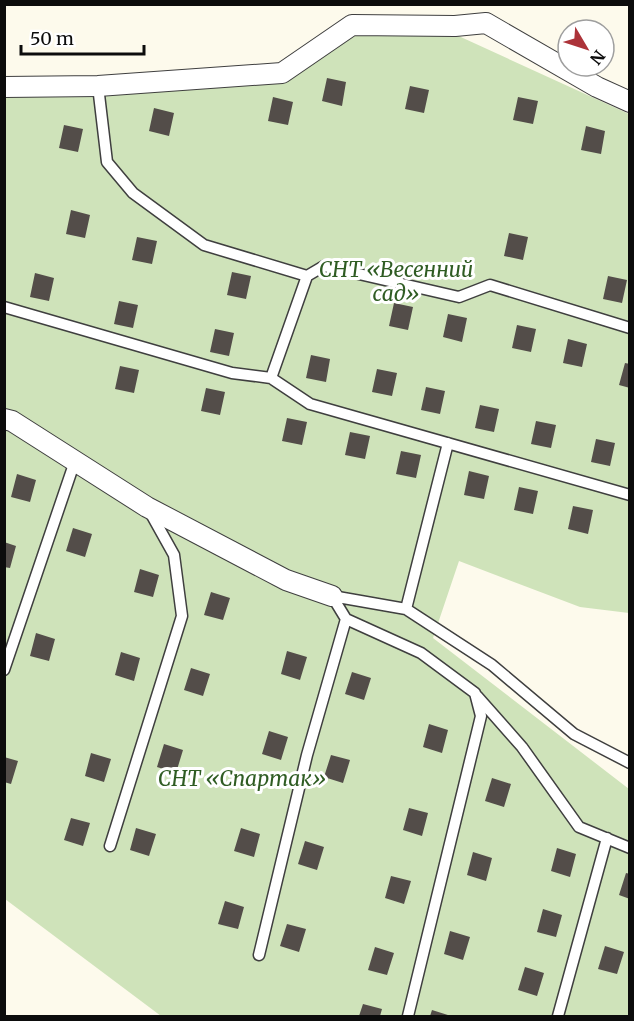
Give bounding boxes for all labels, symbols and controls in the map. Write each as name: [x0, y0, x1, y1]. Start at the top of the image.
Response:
scale bar: [21, 18, 144, 56]
north arrow: [556, 18, 616, 78]
text: 50 m: [30, 27, 74, 50]
text: N: [586, 46, 609, 69]
park label: СНТ «Весенний сад»: [319, 256, 473, 307]
park label: СНТ «Спартак»: [158, 765, 326, 792]

